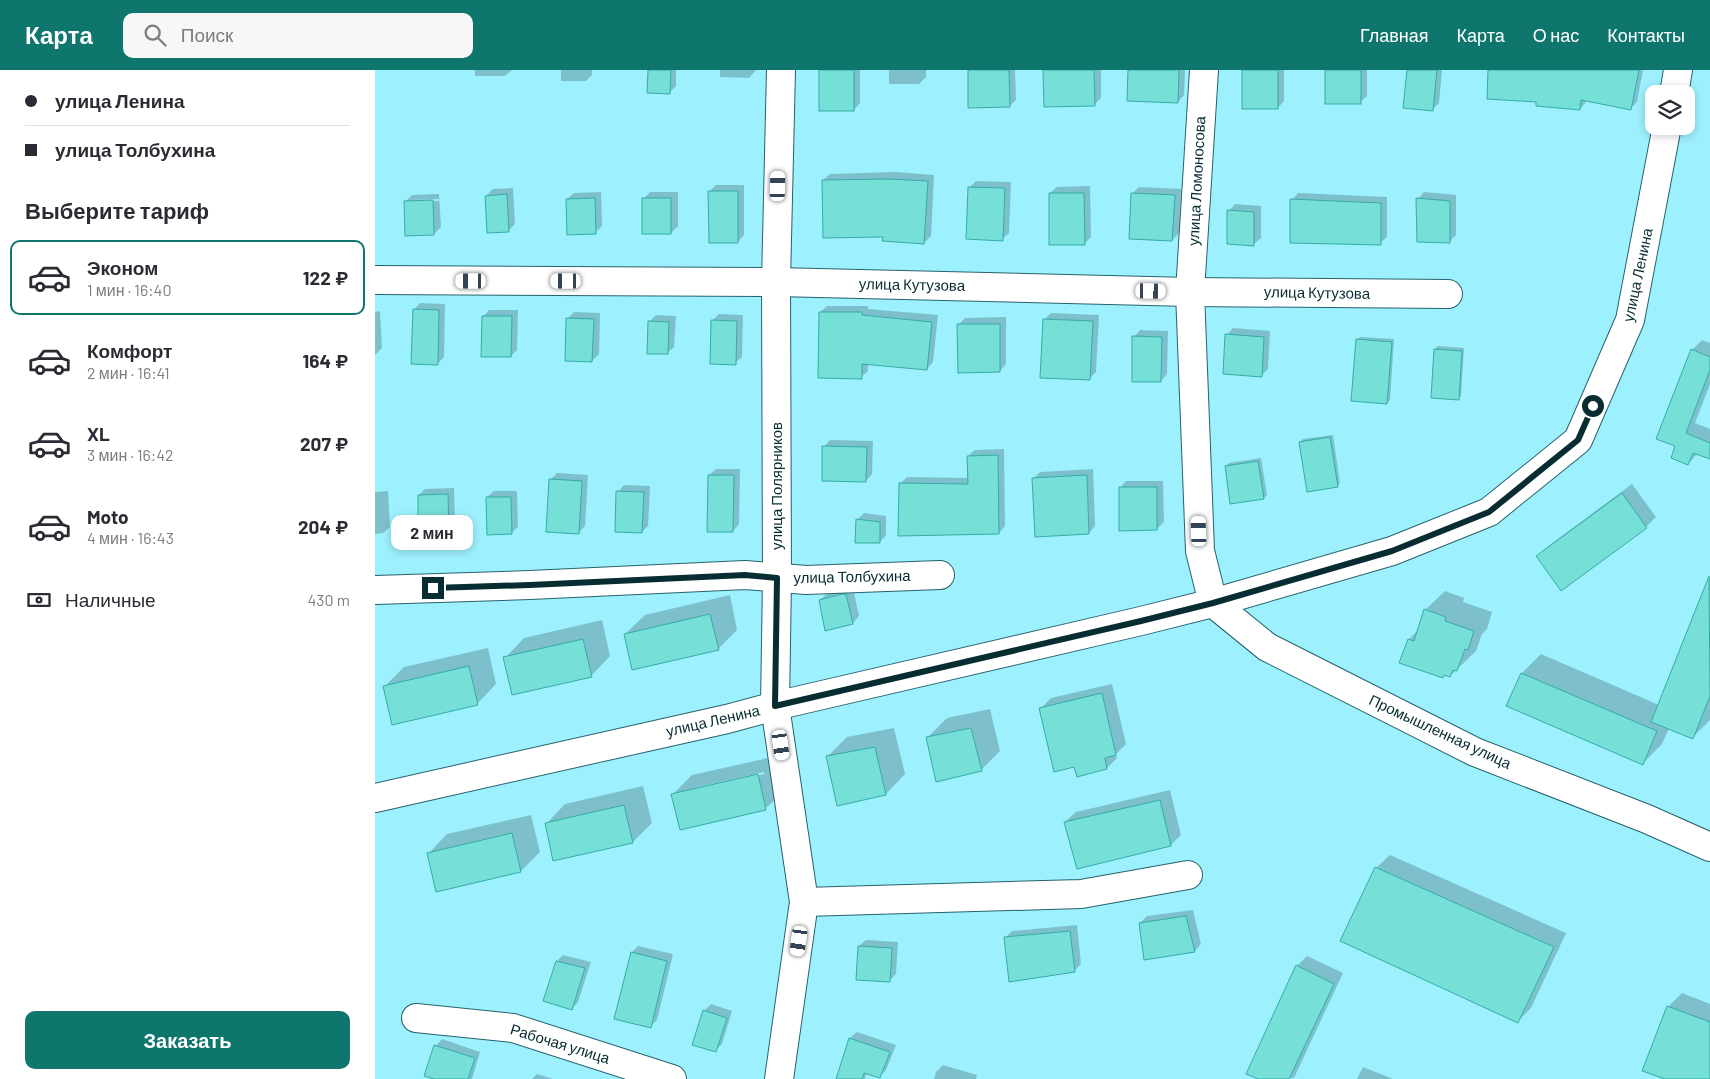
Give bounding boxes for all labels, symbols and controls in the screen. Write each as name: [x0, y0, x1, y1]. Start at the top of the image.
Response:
search box: [123, 13, 473, 58]
text: Карта: [25, 20, 93, 49]
icon: search: [141, 21, 169, 49]
text: Поиск: [181, 23, 233, 46]
text: Главная: [1360, 24, 1429, 46]
text: Карта: [1457, 24, 1505, 46]
text: О нас: [1533, 24, 1579, 46]
text: Контакты: [1607, 24, 1685, 46]
map controls: [1645, 85, 1695, 135]
button: layers: [1645, 85, 1695, 135]
text: улица Ленина: [55, 89, 184, 112]
street label: улица Ломоносова: [1184, 115, 1208, 246]
text: улица Толбухина: [55, 138, 215, 161]
car: [770, 171, 785, 201]
text: Выберите тариф: [25, 197, 209, 223]
street label: улица Ленина: [1618, 225, 1656, 323]
icon: car: [27, 255, 72, 300]
text: Эконом: [87, 256, 158, 279]
text: 122 ₽: [303, 266, 348, 289]
car: [456, 274, 486, 289]
car: [551, 274, 581, 289]
street label: улица Кутузова: [859, 274, 966, 294]
text: 1 мин · 16:40: [87, 280, 171, 299]
street label: улица Кутузова: [1264, 282, 1371, 302]
car: [1135, 283, 1166, 299]
icon: car: [27, 338, 72, 383]
text: Комфорт: [87, 339, 172, 362]
text: 164 ₽: [302, 349, 348, 372]
text: 2 мин · 16:41: [87, 363, 170, 382]
route start: [1582, 395, 1604, 417]
icon: car: [27, 421, 72, 466]
text: XL: [87, 422, 110, 445]
street label: улица Полярников: [767, 422, 785, 550]
text: 207 ₽: [300, 432, 348, 455]
text: 3 мин · 16:42: [87, 445, 174, 464]
icon: car: [27, 504, 72, 549]
text: Moto: [87, 505, 129, 528]
text: 204 ₽: [298, 515, 348, 538]
callout: 2 мин: [392, 516, 474, 550]
car: [1190, 516, 1207, 546]
text: 2 мин: [410, 523, 454, 542]
text: 4 мин · 16:43: [87, 528, 174, 547]
street label: улица Толбухина: [793, 566, 911, 586]
route end: [422, 577, 444, 599]
icon: cash: [25, 586, 53, 614]
text: Наличные: [65, 588, 156, 611]
text: 430 m: [307, 590, 350, 609]
street label: Промышленная улица: [1366, 690, 1515, 772]
street label: улица Ленина: [664, 700, 762, 740]
car: [771, 729, 790, 761]
car: [789, 925, 808, 957]
button: Заказать: [25, 1011, 350, 1069]
street label: Рабочая улица: [508, 1019, 613, 1067]

